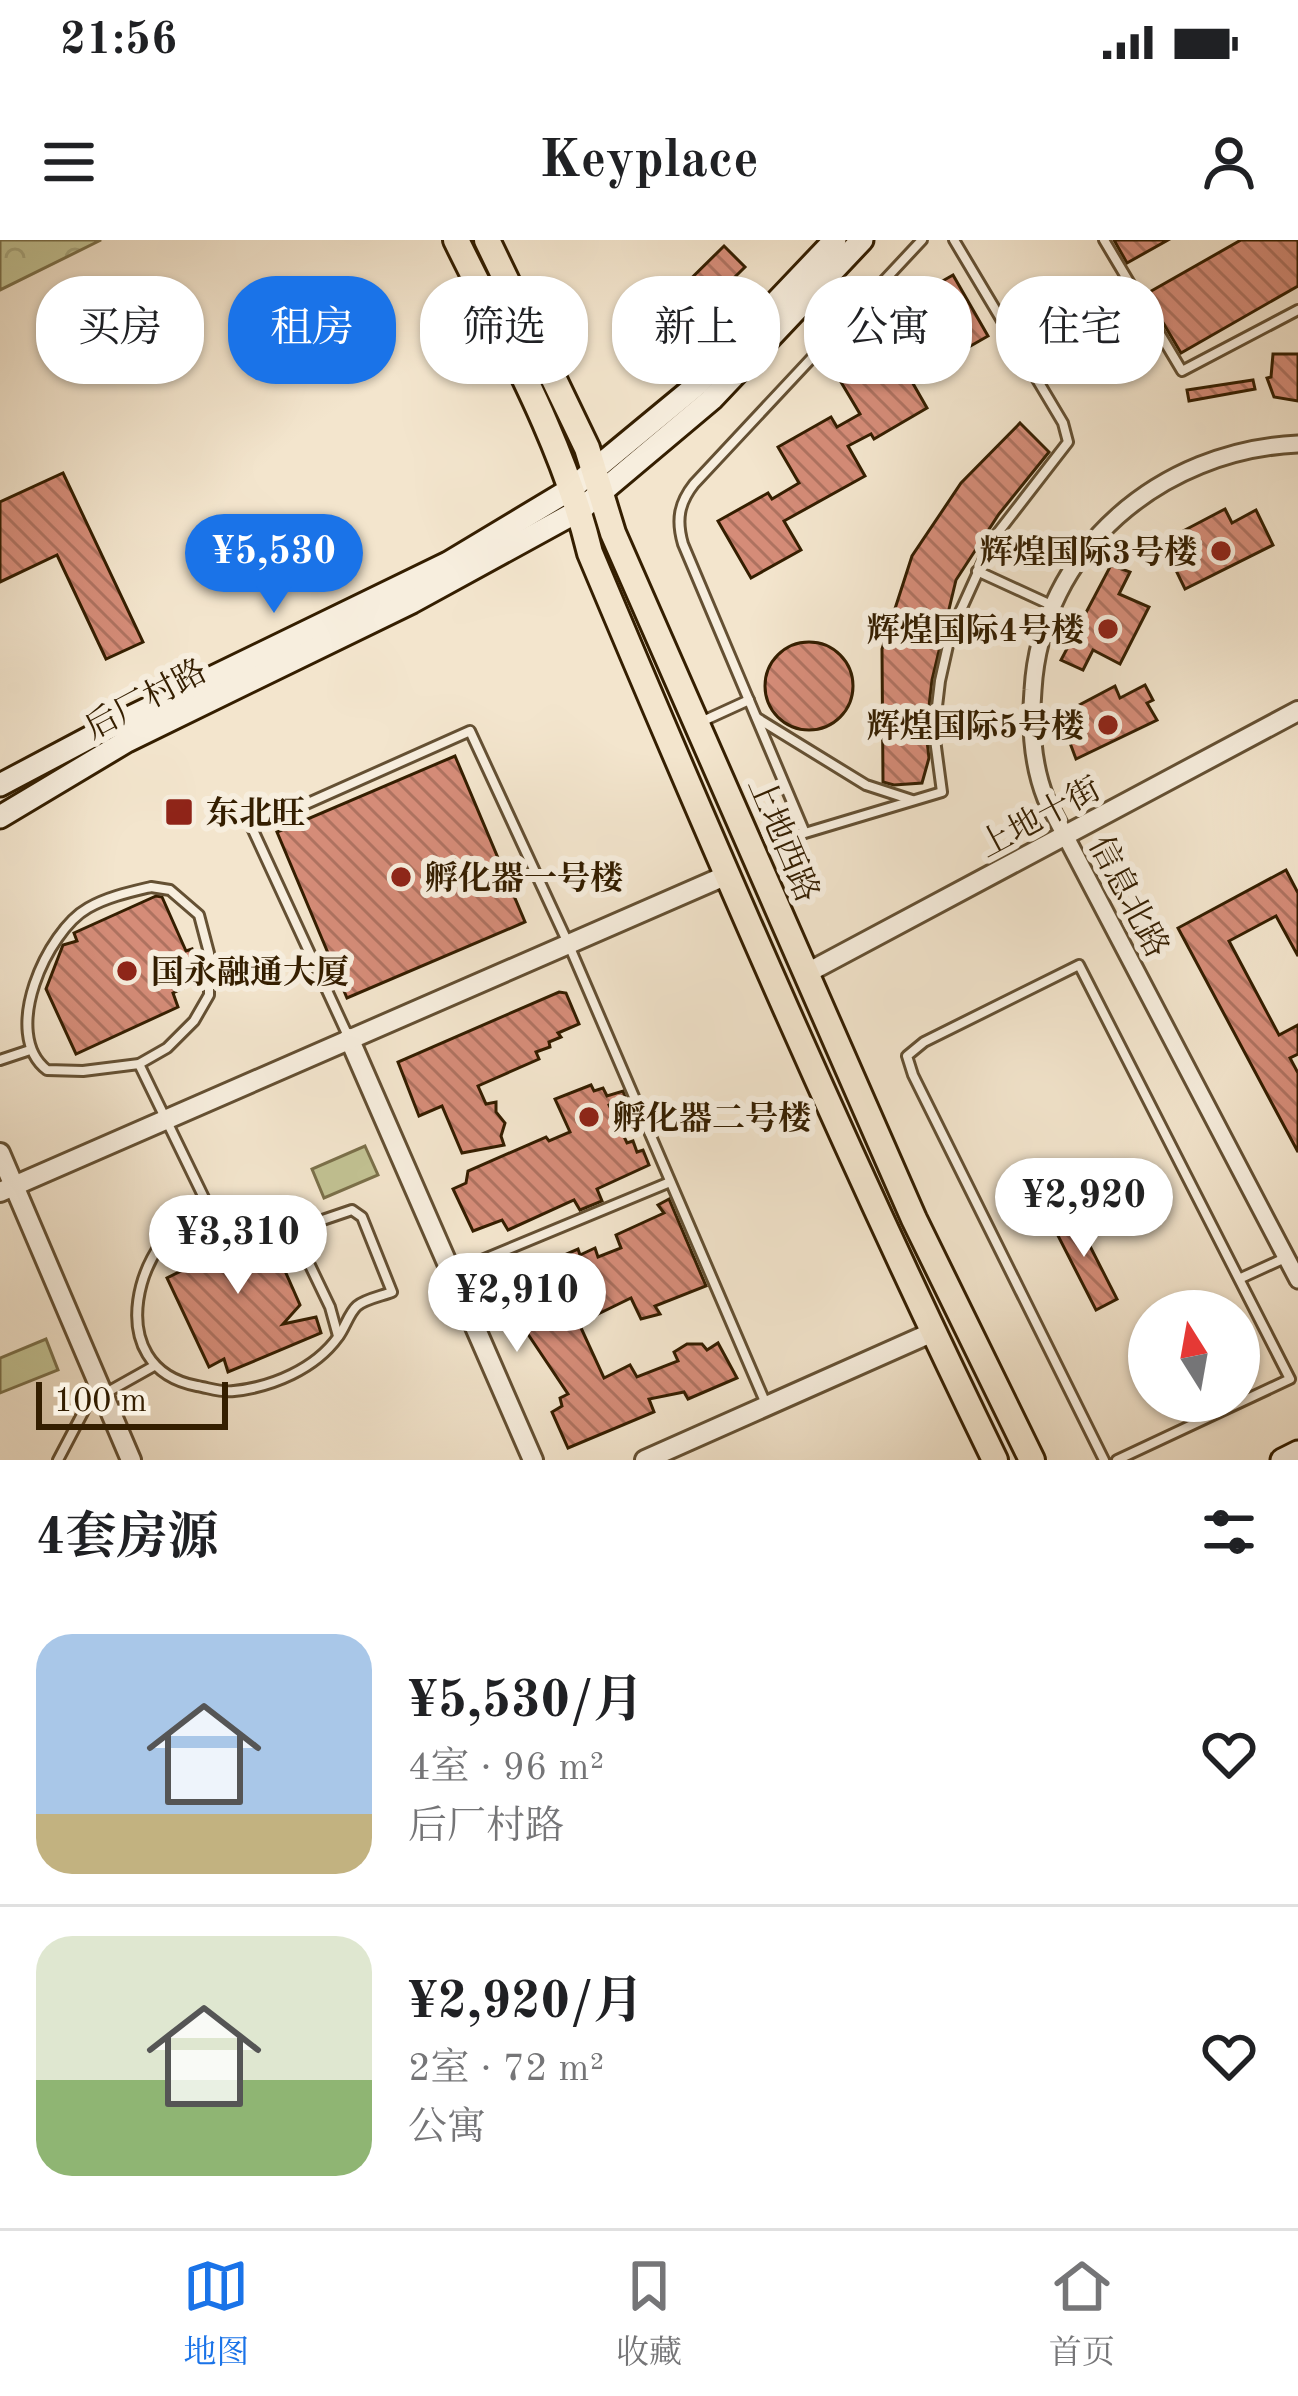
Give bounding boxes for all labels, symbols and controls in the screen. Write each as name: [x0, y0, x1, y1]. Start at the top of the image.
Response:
text: 21:56: [60, 19, 177, 64]
icon: menu: [36, 129, 102, 195]
icon: person: [1196, 129, 1262, 195]
text: Keyplace: [539, 135, 759, 189]
chip: 买房: [36, 276, 204, 384]
chip: 租房: [228, 276, 396, 384]
chip: 筛选: [420, 276, 588, 384]
chip: 新上: [612, 276, 780, 384]
chip: 公寓: [804, 276, 972, 384]
chip: 住宅: [996, 276, 1164, 384]
pin: ¥5,530: [176, 514, 372, 616]
text: ¥5,530: [212, 533, 336, 572]
place label: 辉煌国际3号楼: [980, 534, 1197, 571]
marker: 辉煌国际3号楼: [1208, 538, 1234, 564]
place label: 辉煌国际4号楼: [867, 612, 1084, 649]
marker: 辉煌国际4号楼: [1095, 616, 1121, 642]
street label: 后厂村路: [79, 653, 213, 747]
place label: 辉煌国际5号楼: [867, 708, 1084, 745]
marker: 辉煌国际5号楼: [1095, 712, 1121, 738]
street label: 上地十街: [973, 771, 1107, 865]
street label: 上地西路: [741, 772, 826, 908]
place label: 东北旺: [206, 795, 305, 832]
marker: 东北旺: [163, 796, 195, 828]
street label: 信息北路: [1081, 830, 1176, 964]
place label: 孵化器一号楼: [425, 860, 623, 897]
marker: 孵化器一号楼: [388, 864, 414, 890]
place label: 国永融通大厦: [151, 954, 349, 991]
marker: 国永融通大厦: [114, 958, 140, 984]
place label: 孵化器二号楼: [613, 1100, 811, 1137]
marker: 孵化器二号楼: [576, 1104, 602, 1130]
pin: ¥2,920: [986, 1158, 1182, 1260]
text: ¥2,920: [1022, 1177, 1146, 1216]
pin: ¥3,310: [140, 1195, 336, 1297]
text: ¥3,310: [176, 1214, 300, 1253]
pin: ¥2,910: [419, 1253, 615, 1355]
text: ¥2,910: [455, 1272, 579, 1311]
north arrow: [1128, 1290, 1260, 1422]
map controls: [1128, 1290, 1260, 1422]
scale bar: [36, 1376, 228, 1429]
text: 100 m: [54, 1386, 147, 1419]
icon: filters: [1196, 1499, 1262, 1565]
text: 4套房源: [36, 1514, 219, 1565]
text: ¥5,530/月: [408, 1677, 644, 1728]
icon: home: [132, 1682, 276, 1826]
icon: heart: [1196, 1721, 1262, 1787]
text: 4室 · 96 m²: [408, 1749, 604, 1788]
text: 后厂村路: [408, 1808, 564, 1847]
text: ¥2,920/月: [408, 1978, 644, 2029]
icon: home: [132, 1984, 276, 2128]
icon: heart: [1196, 2023, 1262, 2089]
text: 2室 · 72 m²: [408, 2050, 604, 2089]
text: 公寓: [408, 2109, 486, 2148]
tab: 地图: [183, 2253, 249, 2375]
tab: 收藏: [616, 2253, 682, 2375]
tab: 首页: [1049, 2253, 1115, 2375]

